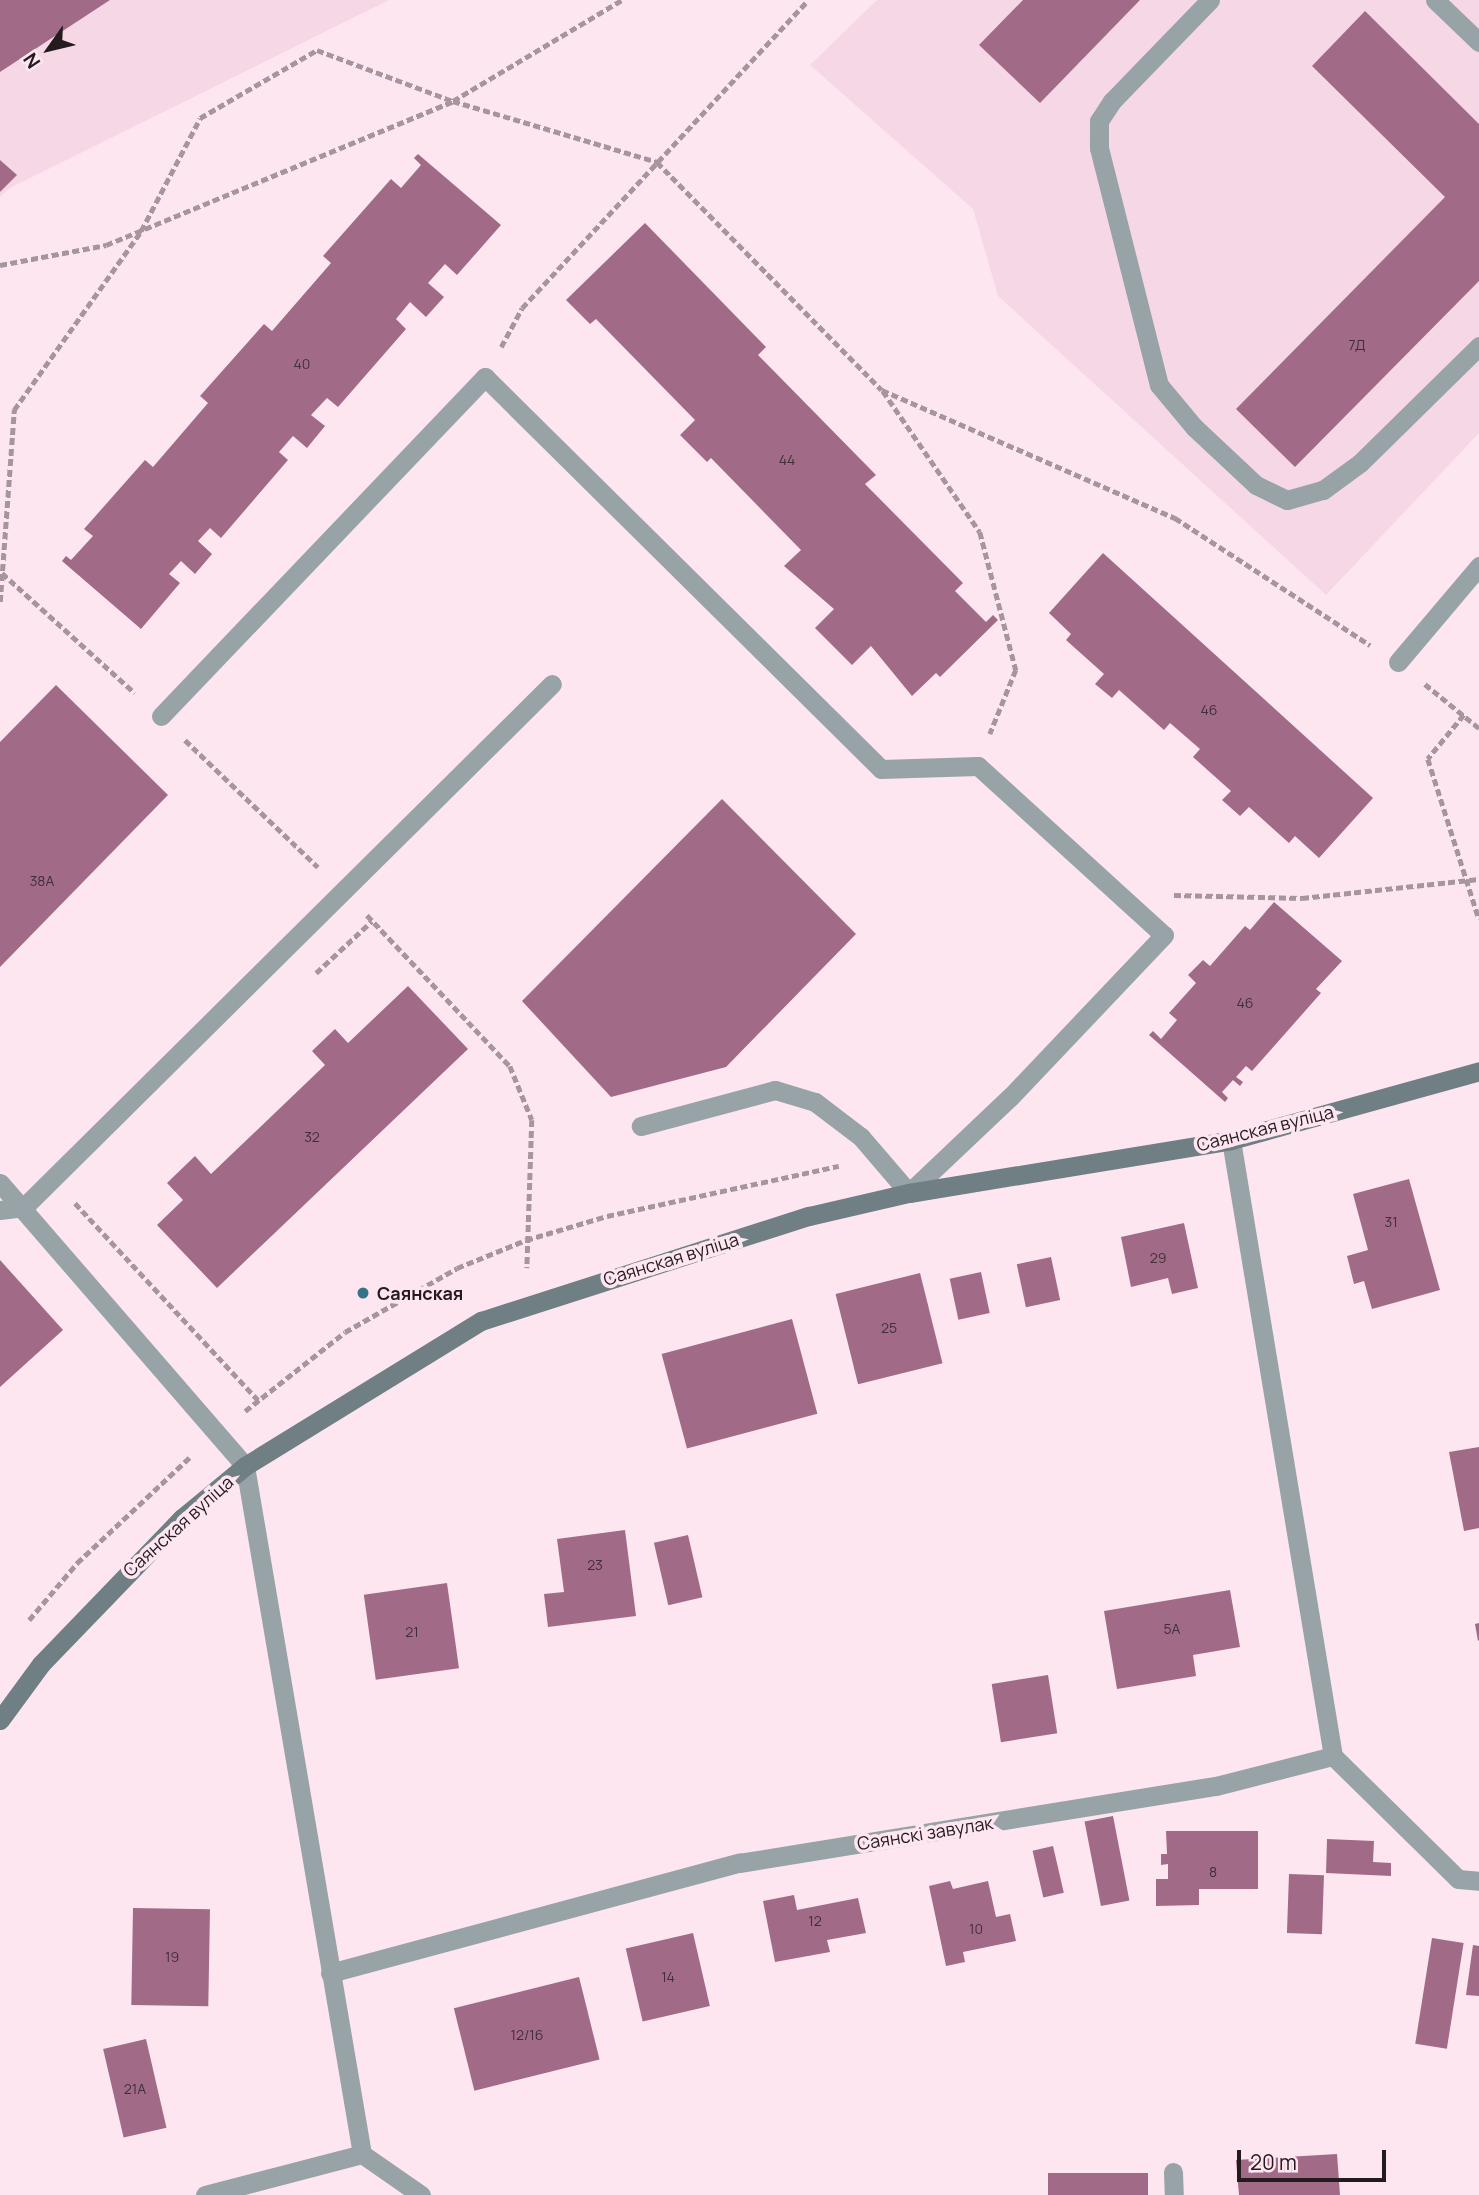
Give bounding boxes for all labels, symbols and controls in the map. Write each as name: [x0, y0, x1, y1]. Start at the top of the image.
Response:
north arrow: [14, 14, 84, 84]
text: N: [17, 48, 46, 74]
house number: 7Д: [1349, 337, 1365, 353]
house number: 40: [294, 356, 310, 372]
house number: 44: [779, 452, 795, 468]
house number: 46: [1201, 702, 1217, 718]
house number: 38А: [30, 873, 54, 889]
house number: 46: [1237, 995, 1253, 1011]
street label: Саянская вуліца: [1194, 1101, 1336, 1155]
house number: 32: [304, 1129, 320, 1145]
house number: 31: [1384, 1214, 1398, 1230]
street label: Саянская вуліца: [601, 1228, 741, 1290]
house number: 29: [1150, 1250, 1166, 1266]
place label: Саянская: [377, 1282, 463, 1304]
marker: Саянская: [355, 1285, 371, 1301]
house number: 25: [881, 1320, 897, 1336]
street label: Саянская вуліца: [119, 1471, 237, 1581]
house number: 23: [587, 1557, 603, 1573]
house number: 5А: [1164, 1621, 1180, 1637]
house number: 21: [405, 1624, 419, 1640]
street label: Саянскі завулак: [855, 1812, 995, 1854]
house number: 8: [1209, 1864, 1217, 1880]
house number: 12: [808, 1913, 822, 1929]
house number: 10: [969, 1921, 983, 1937]
house number: 19: [165, 1949, 179, 1965]
house number: 14: [661, 1969, 675, 1985]
house number: 12/16: [510, 2027, 544, 2043]
house number: 21А: [124, 2081, 146, 2097]
scale bar: [1241, 2136, 1390, 2180]
text: 20 m: [1250, 2148, 1297, 2176]

